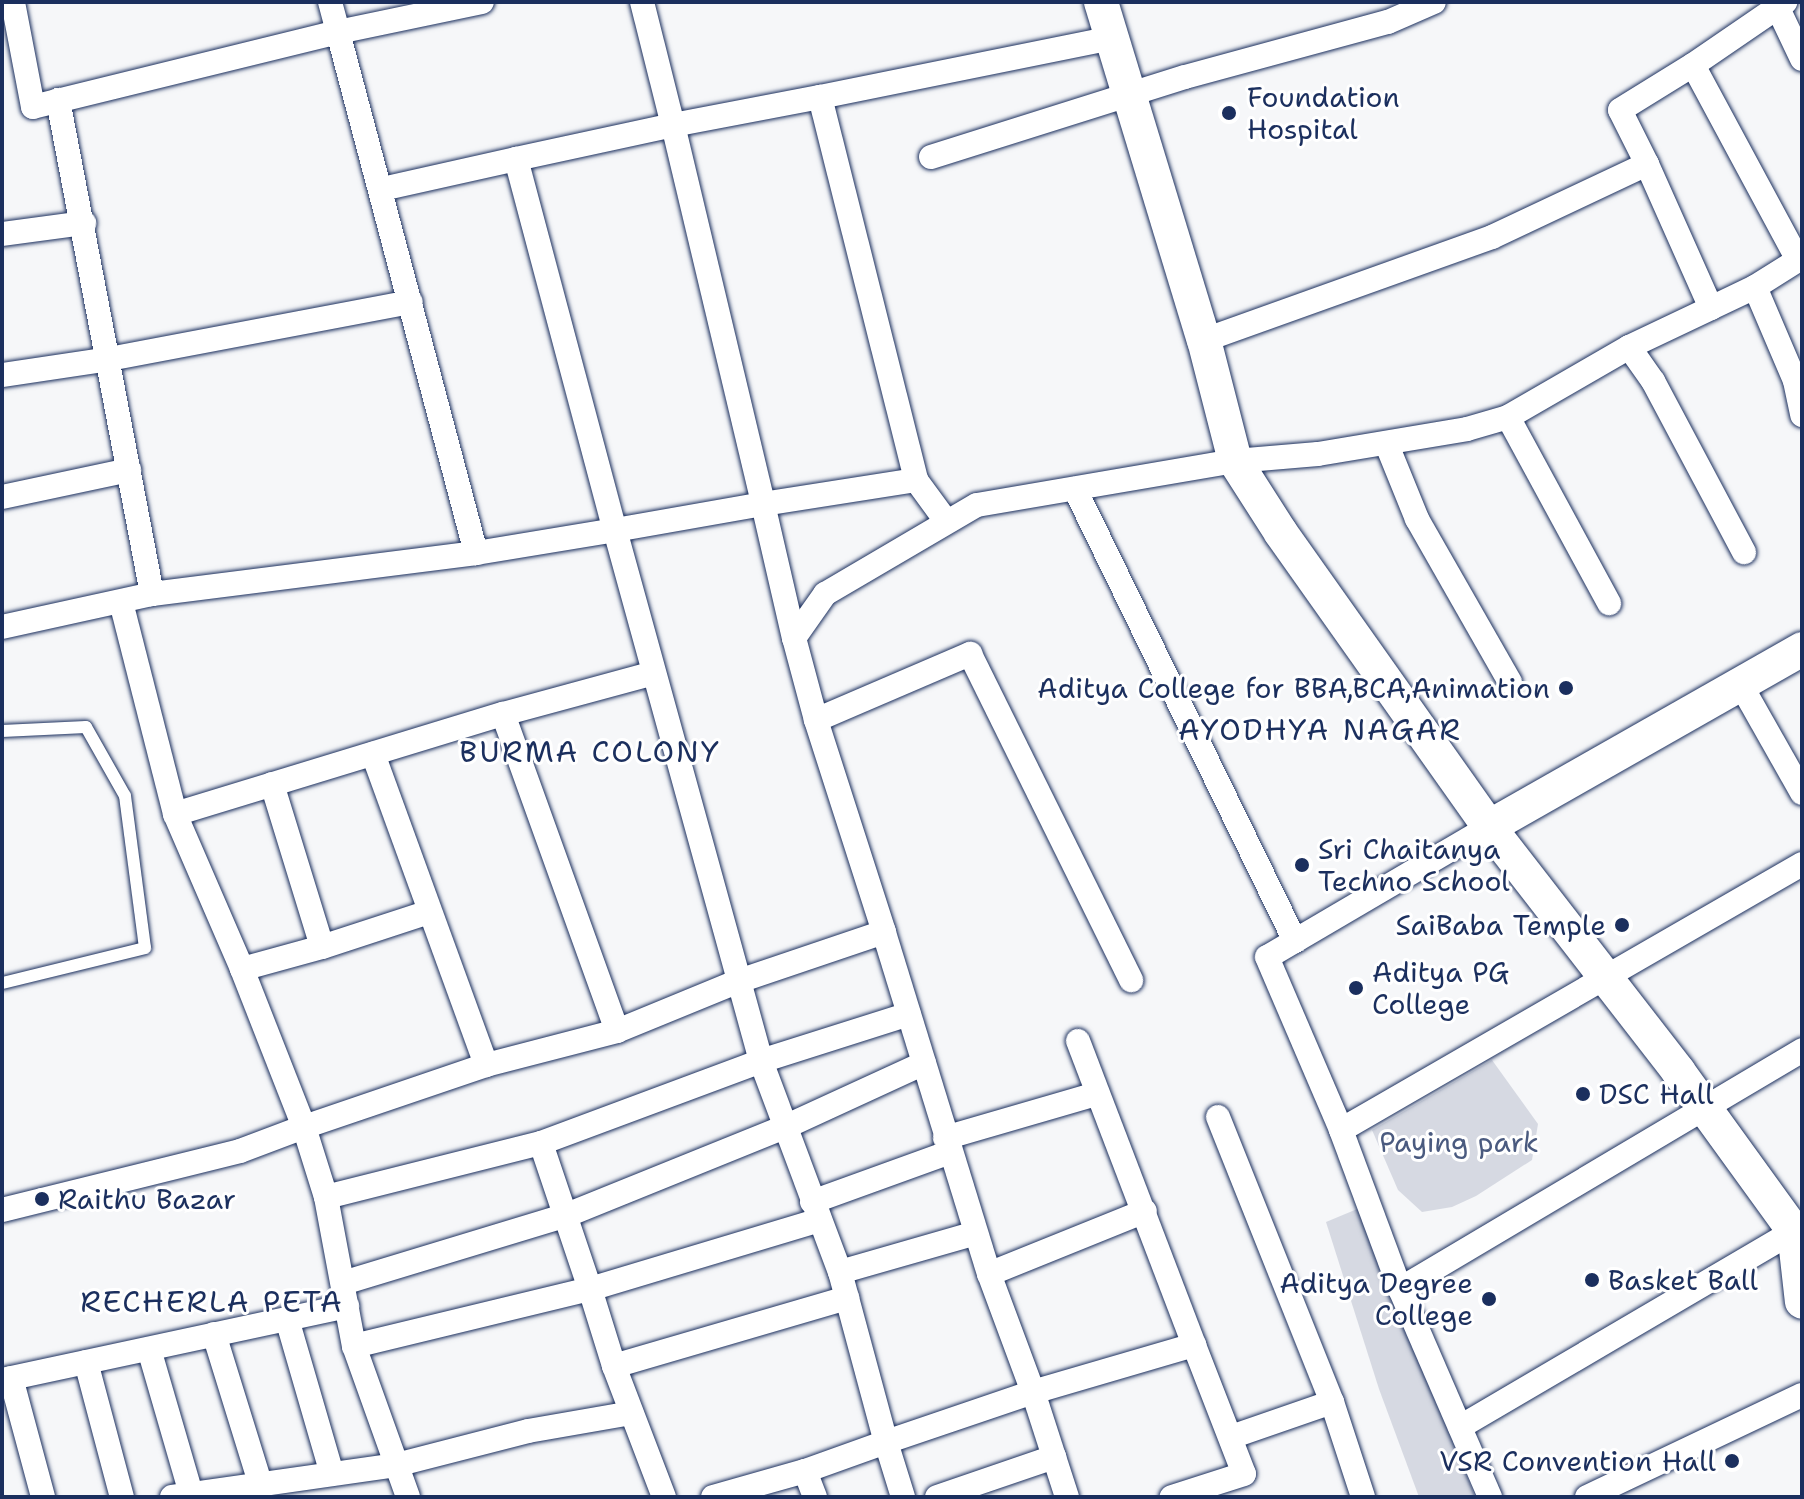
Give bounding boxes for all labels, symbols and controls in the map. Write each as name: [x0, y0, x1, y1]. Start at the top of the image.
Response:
place label: Foundation Hospital: [1247, 80, 1400, 146]
marker: Foundation Hospital: [1218, 102, 1240, 124]
place label: Aditya College for BBA,BCA,Animation: [1037, 671, 1550, 705]
marker: Aditya College for BBA,BCA,Animation: [1557, 679, 1575, 697]
district label: AYODHYA NAGAR: [1178, 712, 1462, 748]
district label: BURMA COLONY: [459, 734, 721, 770]
place label: Sri Chaitanya Techno School: [1318, 832, 1510, 898]
marker: Sri Chaitanya Techno School: [1293, 856, 1311, 874]
place label: SaiBaba Temple: [1395, 908, 1606, 942]
marker: SaiBaba Temple: [1613, 916, 1631, 934]
place label: Aditya PG College: [1372, 955, 1509, 1021]
marker: Aditya PG College: [1347, 979, 1365, 997]
place label: DSC Hall: [1599, 1077, 1714, 1111]
marker: DSC Hall: [1574, 1085, 1592, 1103]
park label: Paying park: [1379, 1125, 1539, 1159]
place label: Raithu Bazar: [58, 1182, 236, 1216]
marker: Raithu Bazar: [33, 1190, 51, 1208]
place label: Basket Ball: [1608, 1263, 1758, 1297]
place label: Aditya Degree College: [1279, 1266, 1473, 1332]
marker: Basket Ball: [1583, 1271, 1601, 1289]
district label: RECHERLA PETA: [80, 1284, 344, 1320]
marker: Aditya Degree College: [1480, 1290, 1498, 1308]
place label: VSR Convention Hall: [1439, 1444, 1716, 1478]
marker: VSR Convention Hall: [1723, 1452, 1741, 1470]

